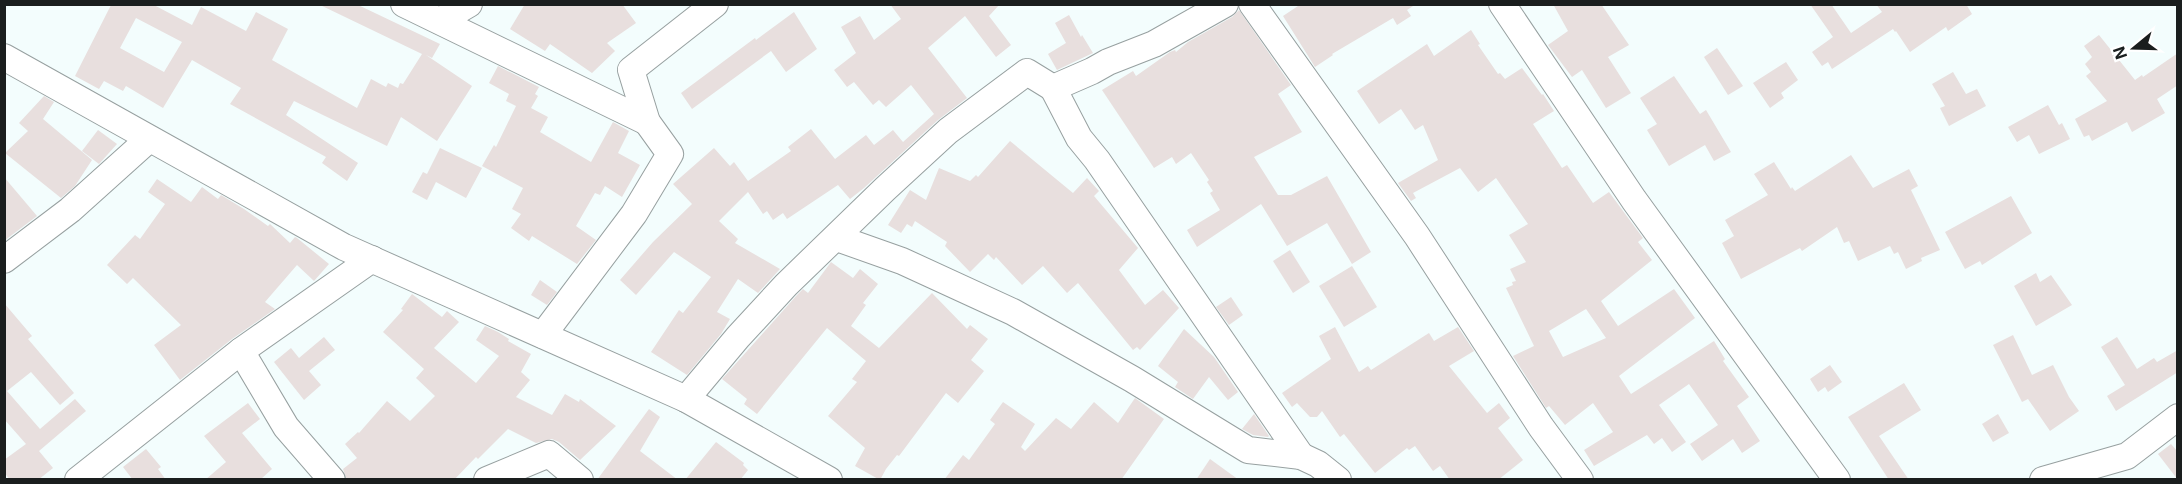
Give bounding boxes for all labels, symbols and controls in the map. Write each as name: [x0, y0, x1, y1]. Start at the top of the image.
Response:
north arrow: [2104, 18, 2164, 78]
text: N: [2108, 44, 2131, 62]

